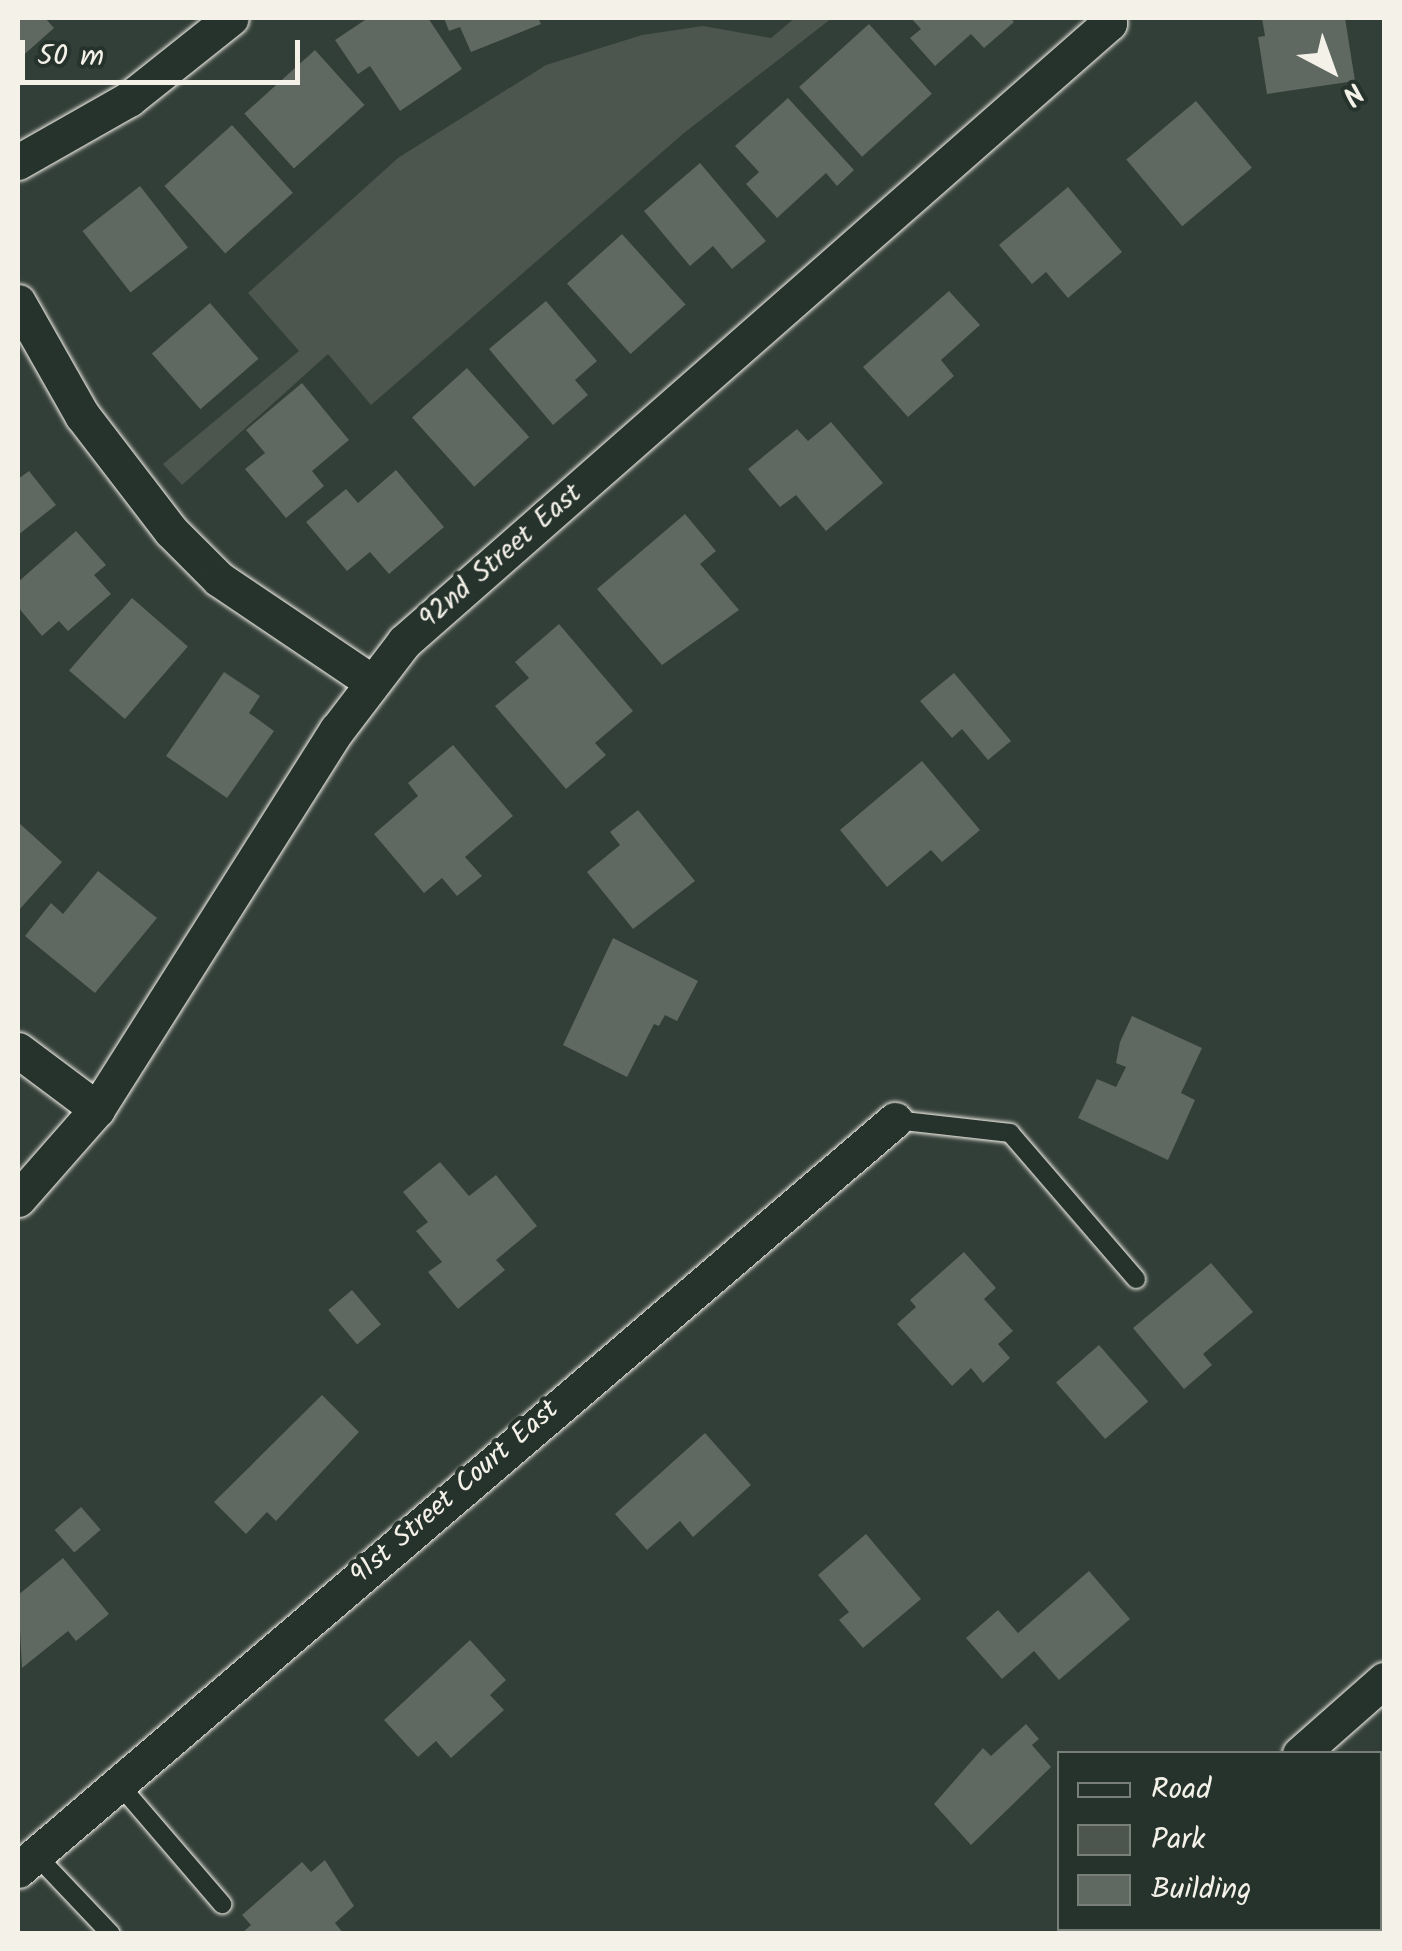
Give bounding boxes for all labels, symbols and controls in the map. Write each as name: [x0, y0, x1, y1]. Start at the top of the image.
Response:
scale bar: [25, 20, 305, 82]
north arrow: [1282, 20, 1382, 120]
text: 50 m: [37, 33, 104, 81]
text: N: [1331, 70, 1373, 116]
street label: 92nd Street East: [413, 477, 589, 637]
street label: 91st Street Court East: [344, 1393, 566, 1593]
legend: [1057, 1751, 1382, 1931]
text: Road: [1151, 1766, 1211, 1814]
text: Park: [1151, 1816, 1205, 1864]
text: Building: [1151, 1866, 1251, 1914]

